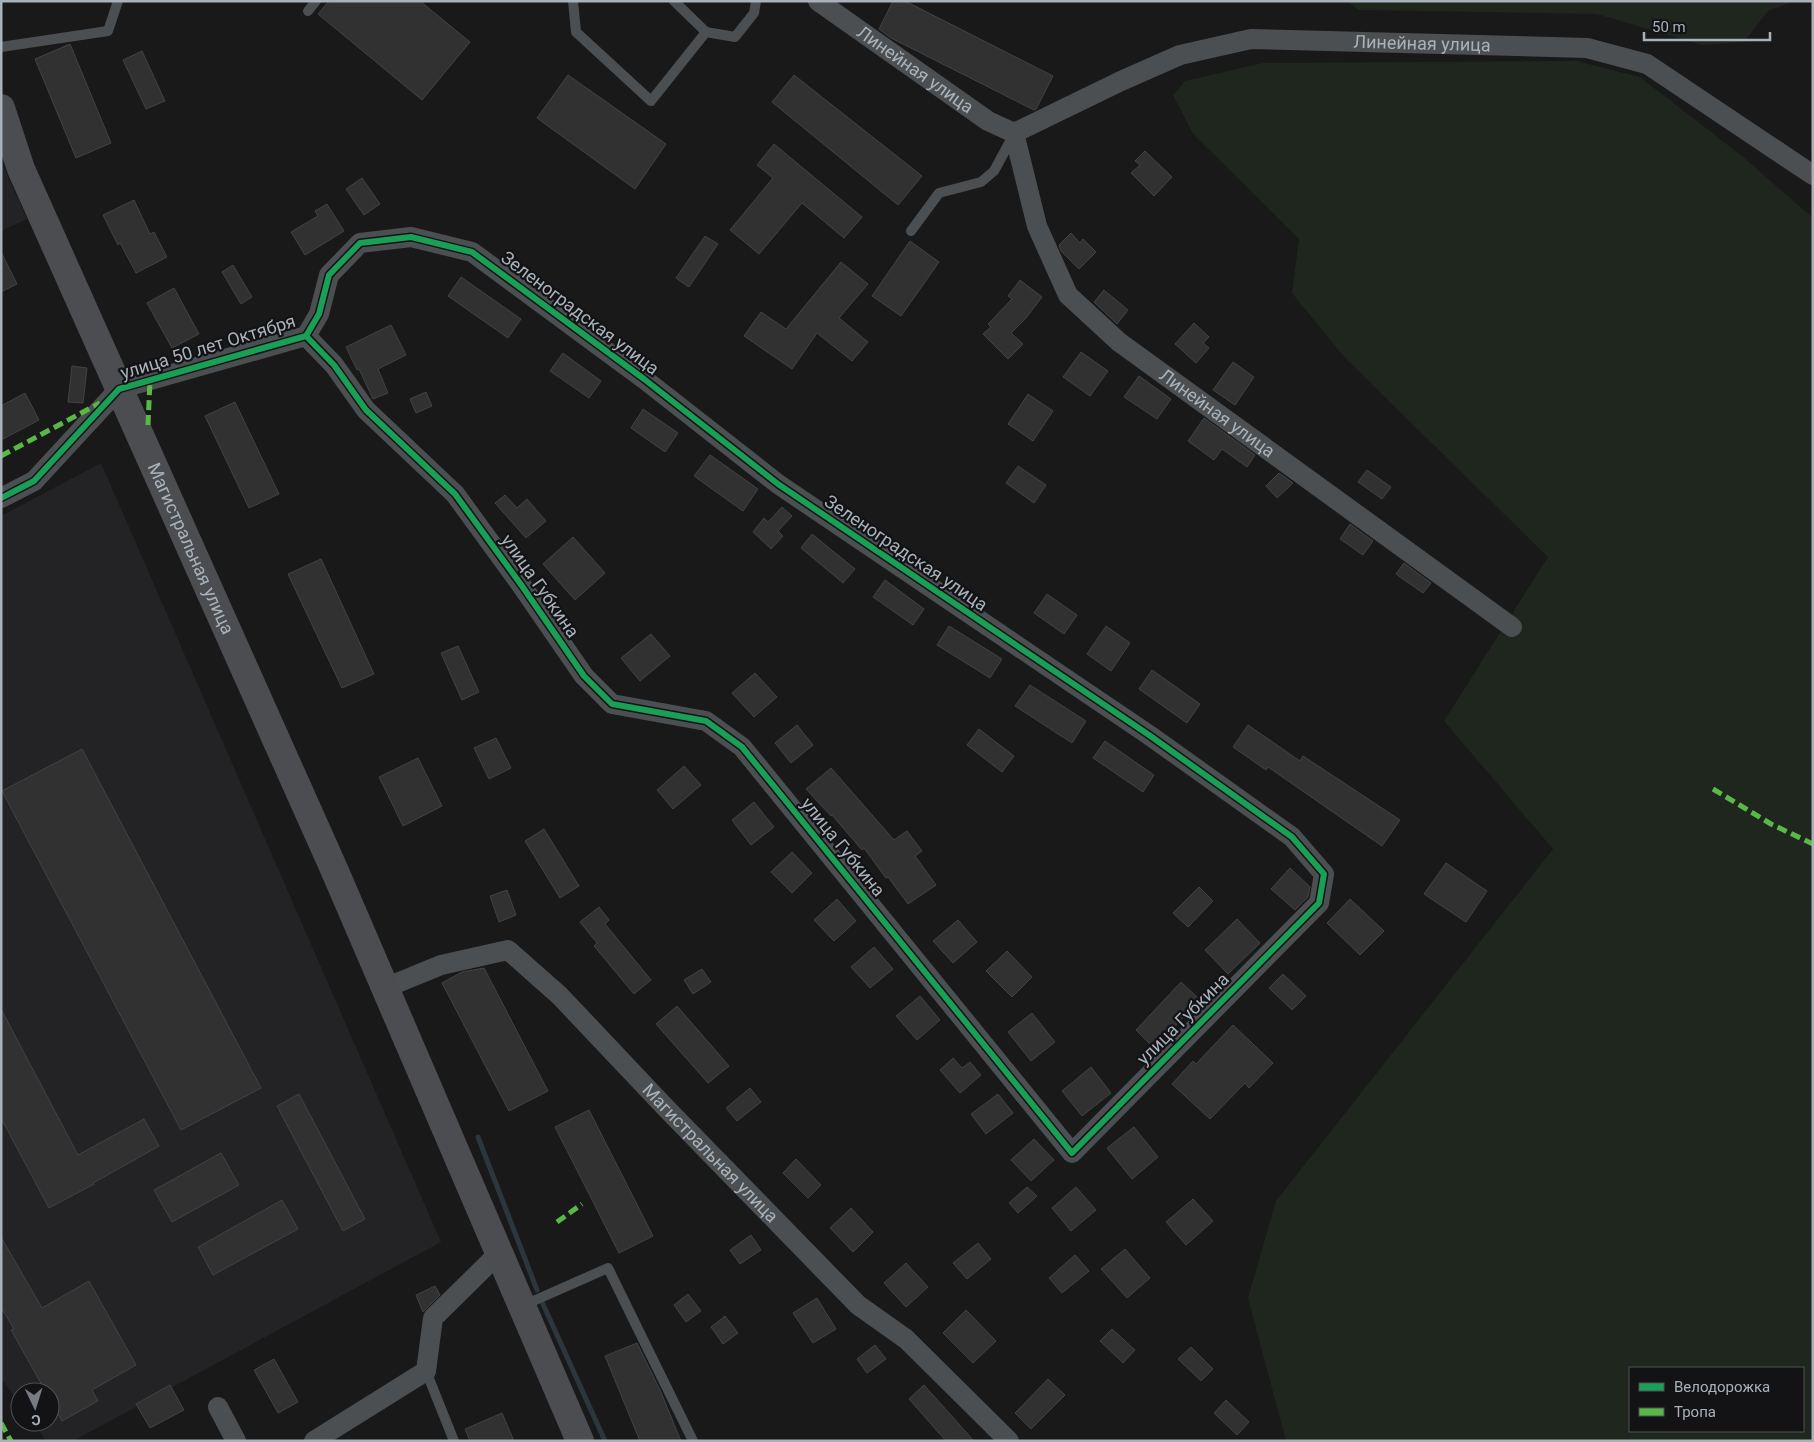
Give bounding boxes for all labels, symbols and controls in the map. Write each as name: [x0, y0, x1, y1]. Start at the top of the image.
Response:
scale bar: [1644, 10, 1770, 42]
text: 50 m: [1652, 18, 1686, 36]
street label: Линейная улица: [853, 21, 978, 117]
street label: Линейная улица: [1353, 31, 1491, 55]
street label: Зеленоградская улица: [497, 246, 663, 379]
street label: улица 50 лет Октября: [118, 310, 298, 383]
street label: Линейная улица: [1156, 364, 1279, 462]
street label: Магистральная улица: [144, 459, 239, 637]
street label: Зеленоградская улица: [821, 490, 992, 615]
street label: улица Губкина: [497, 530, 584, 641]
street label: улица Губкина: [797, 793, 890, 900]
street label: улица Губкина: [1132, 968, 1233, 1069]
street label: Магистральная улица: [638, 1079, 783, 1227]
legend: [1629, 1367, 1804, 1432]
text: Велодорожка: [1674, 1378, 1770, 1396]
north arrow: [10, 1382, 60, 1432]
text: Тропа: [1674, 1403, 1716, 1421]
text: С: [31, 1412, 41, 1428]

